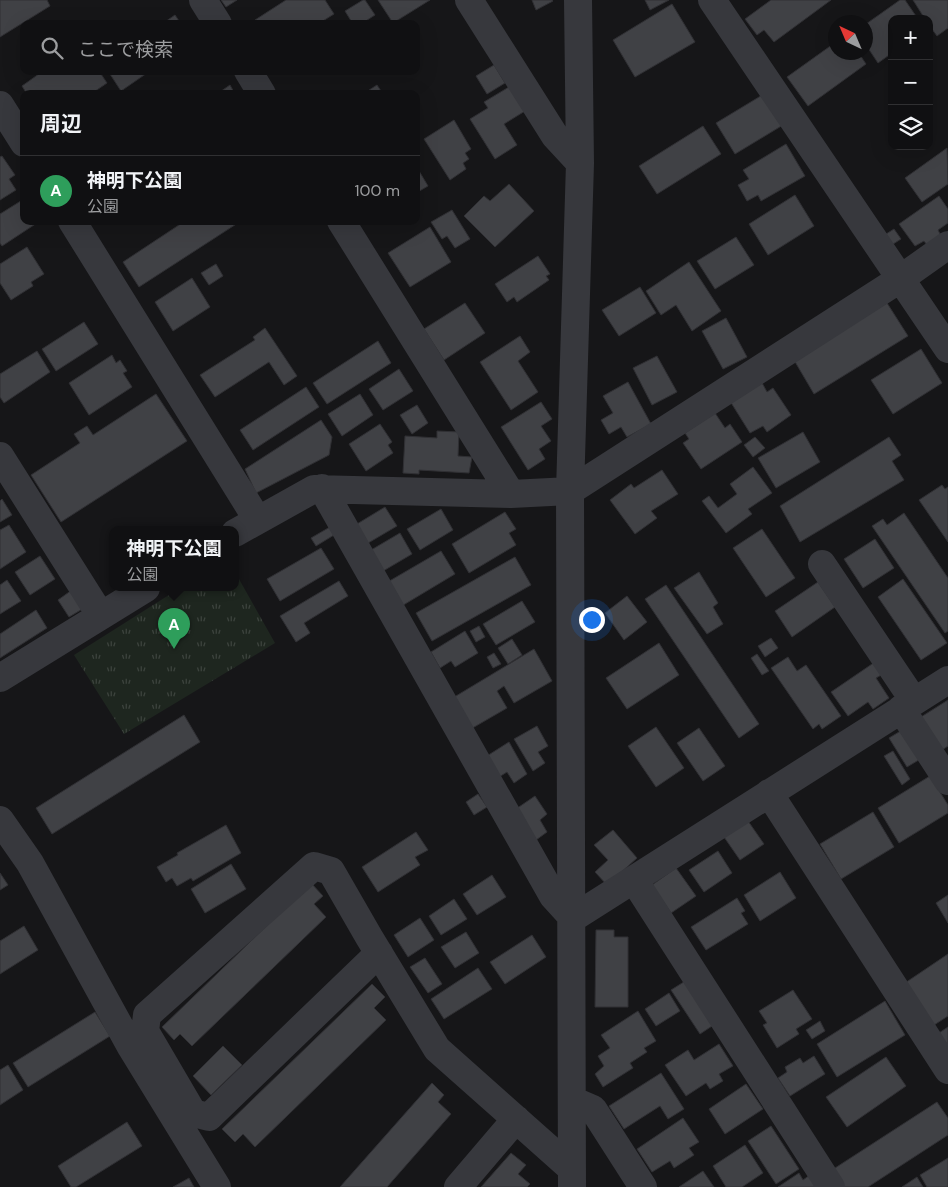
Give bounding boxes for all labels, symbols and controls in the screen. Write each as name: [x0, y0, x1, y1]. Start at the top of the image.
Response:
north arrow: [828, 15, 873, 60]
map controls: [888, 15, 933, 150]
button: +: [888, 15, 933, 60]
search box: [20, 20, 420, 75]
icon: search: [38, 34, 66, 62]
text: ここで検索: [78, 37, 173, 62]
button: −: [888, 60, 933, 105]
button: layers: [888, 105, 933, 150]
text: 周辺: [40, 110, 82, 138]
text: 神明下公園: [87, 168, 182, 193]
text: A: [50, 180, 62, 201]
text: 100 m: [355, 180, 400, 201]
text: 公園: [87, 196, 119, 217]
popup: [109, 526, 239, 591]
text: 神明下公園: [126, 536, 222, 561]
text: 公園: [126, 564, 159, 585]
your location: [579, 607, 605, 633]
pin: A: [158, 608, 190, 649]

